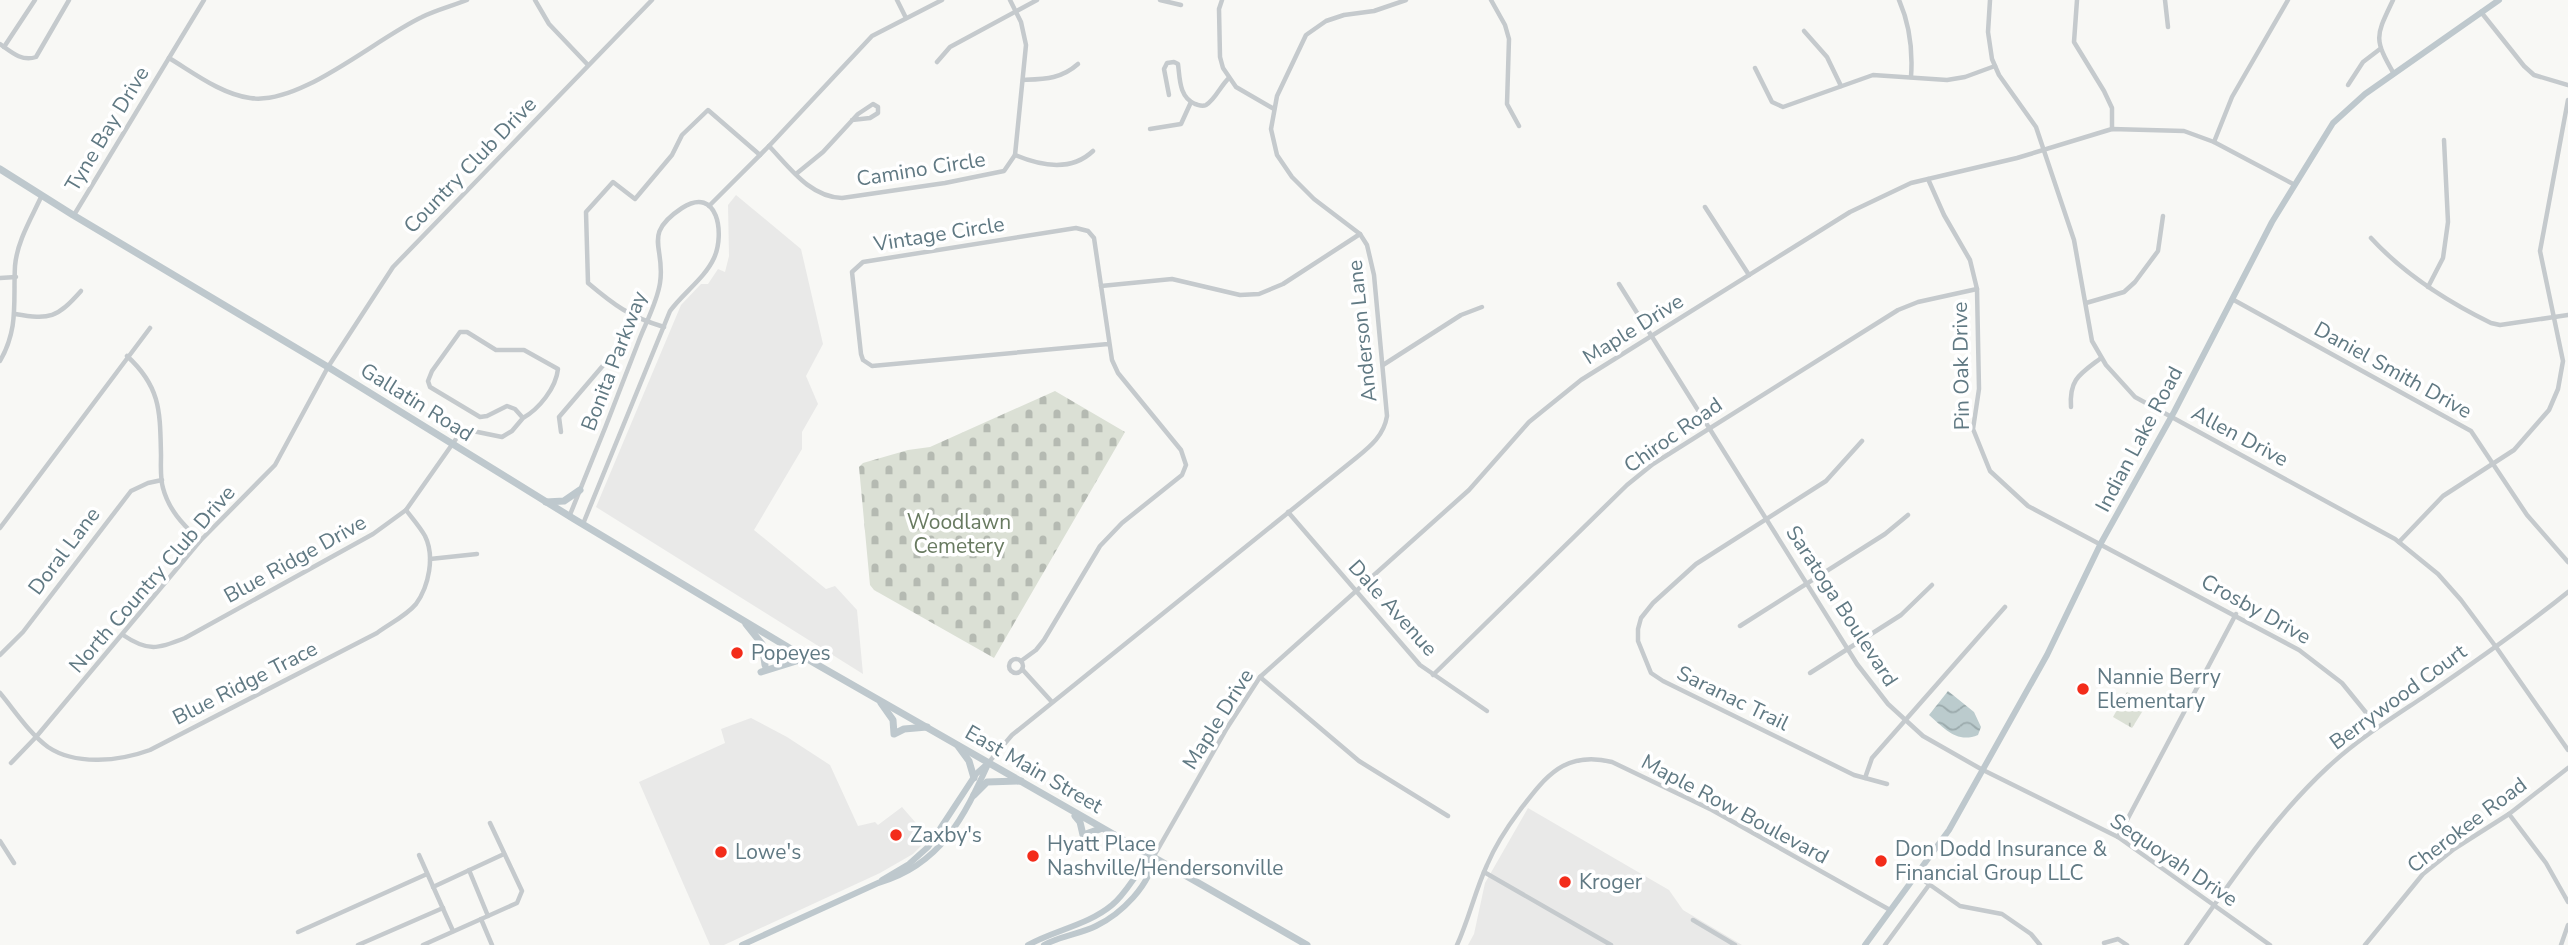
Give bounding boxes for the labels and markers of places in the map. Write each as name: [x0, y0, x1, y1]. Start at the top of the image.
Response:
place label: Popeyes: [751, 639, 831, 667]
marker: Popeyes: [729, 645, 745, 661]
place label: Nannie Berry Elementary: [2097, 663, 2221, 715]
marker: Nannie Berry Elementary: [2075, 681, 2091, 697]
place label: Zaxby's: [910, 821, 982, 849]
marker: Zaxby's: [888, 827, 904, 843]
place label: Hyatt Place Nashville/Hendersonville: [1047, 830, 1283, 882]
place label: Don Dodd Insurance & Financial Group LLC: [1895, 835, 2107, 887]
place label: Lowe's: [735, 838, 801, 866]
marker: Lowe's: [713, 844, 729, 860]
marker: Hyatt Place Nashville/Hendersonville: [1025, 848, 1041, 864]
marker: Don Dodd Insurance & Financial Group LLC: [1873, 853, 1889, 869]
place label: Kroger: [1579, 868, 1643, 896]
marker: Kroger: [1557, 874, 1573, 890]

